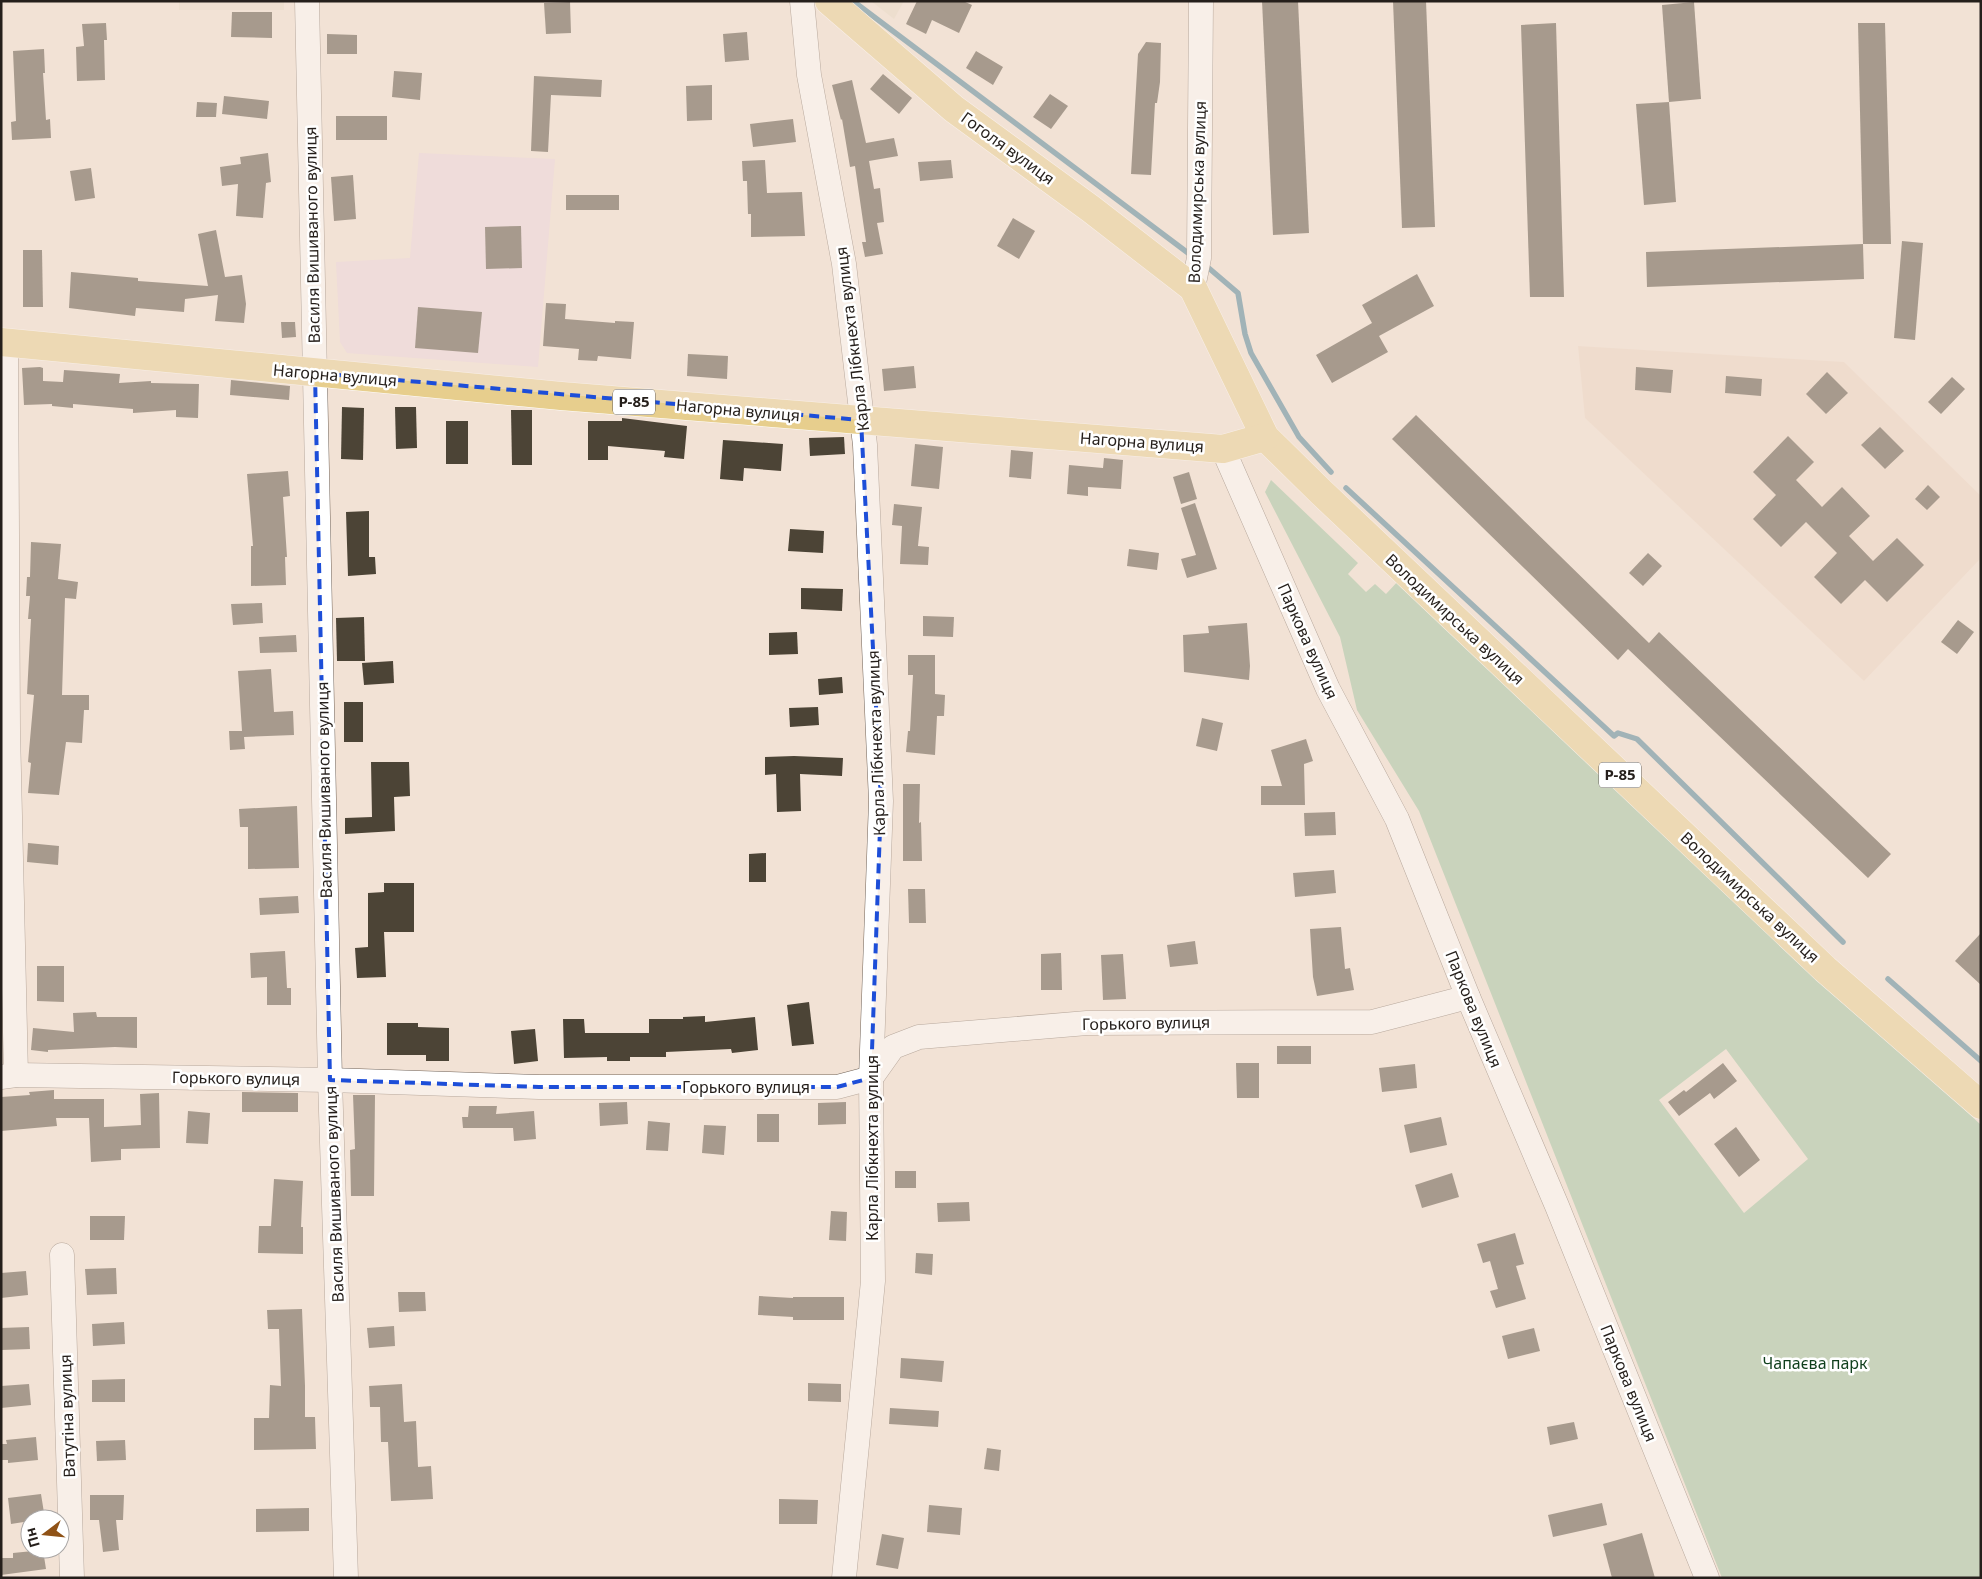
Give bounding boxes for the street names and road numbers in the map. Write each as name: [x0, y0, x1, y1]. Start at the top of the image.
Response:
street label: Володимирська вулиця: [1183, 100, 1211, 284]
street label: Гоголя вулиця: [957, 107, 1059, 189]
street label: Василя Вишиваного вулиця: [299, 126, 325, 344]
street label: Карла Лібкнехта вулиця: [830, 245, 874, 433]
street label: Нагорна вулиця: [272, 359, 398, 391]
road number: Р-85: [613, 390, 655, 414]
street label: Нагорна вулиця: [675, 394, 801, 426]
street label: Нагорна вулиця: [1079, 427, 1205, 457]
street label: Володимирська вулиця: [1381, 549, 1529, 689]
street label: Паркова вулиця: [1273, 580, 1343, 702]
street label: Карла Лібкнехта вулиця: [862, 650, 890, 836]
street label: Василя Вишиваного вулиця: [311, 681, 337, 899]
road number: Р-85: [1599, 762, 1641, 788]
street label: Володимирська вулиця: [1676, 827, 1824, 967]
street label: Паркова вулиця: [1440, 947, 1508, 1071]
street label: Горького вулиця: [1082, 1011, 1210, 1035]
street label: Карла Лібкнехта вулиця: [861, 1055, 883, 1241]
street label: Горького вулиця: [172, 1066, 300, 1090]
street label: Горького вулиця: [682, 1076, 810, 1098]
street label: Василя Вишиваного вулиця: [319, 1085, 349, 1303]
street label: Паркова вулиця: [1595, 1321, 1663, 1445]
street label: Ватутіна вулиця: [54, 1354, 80, 1478]

